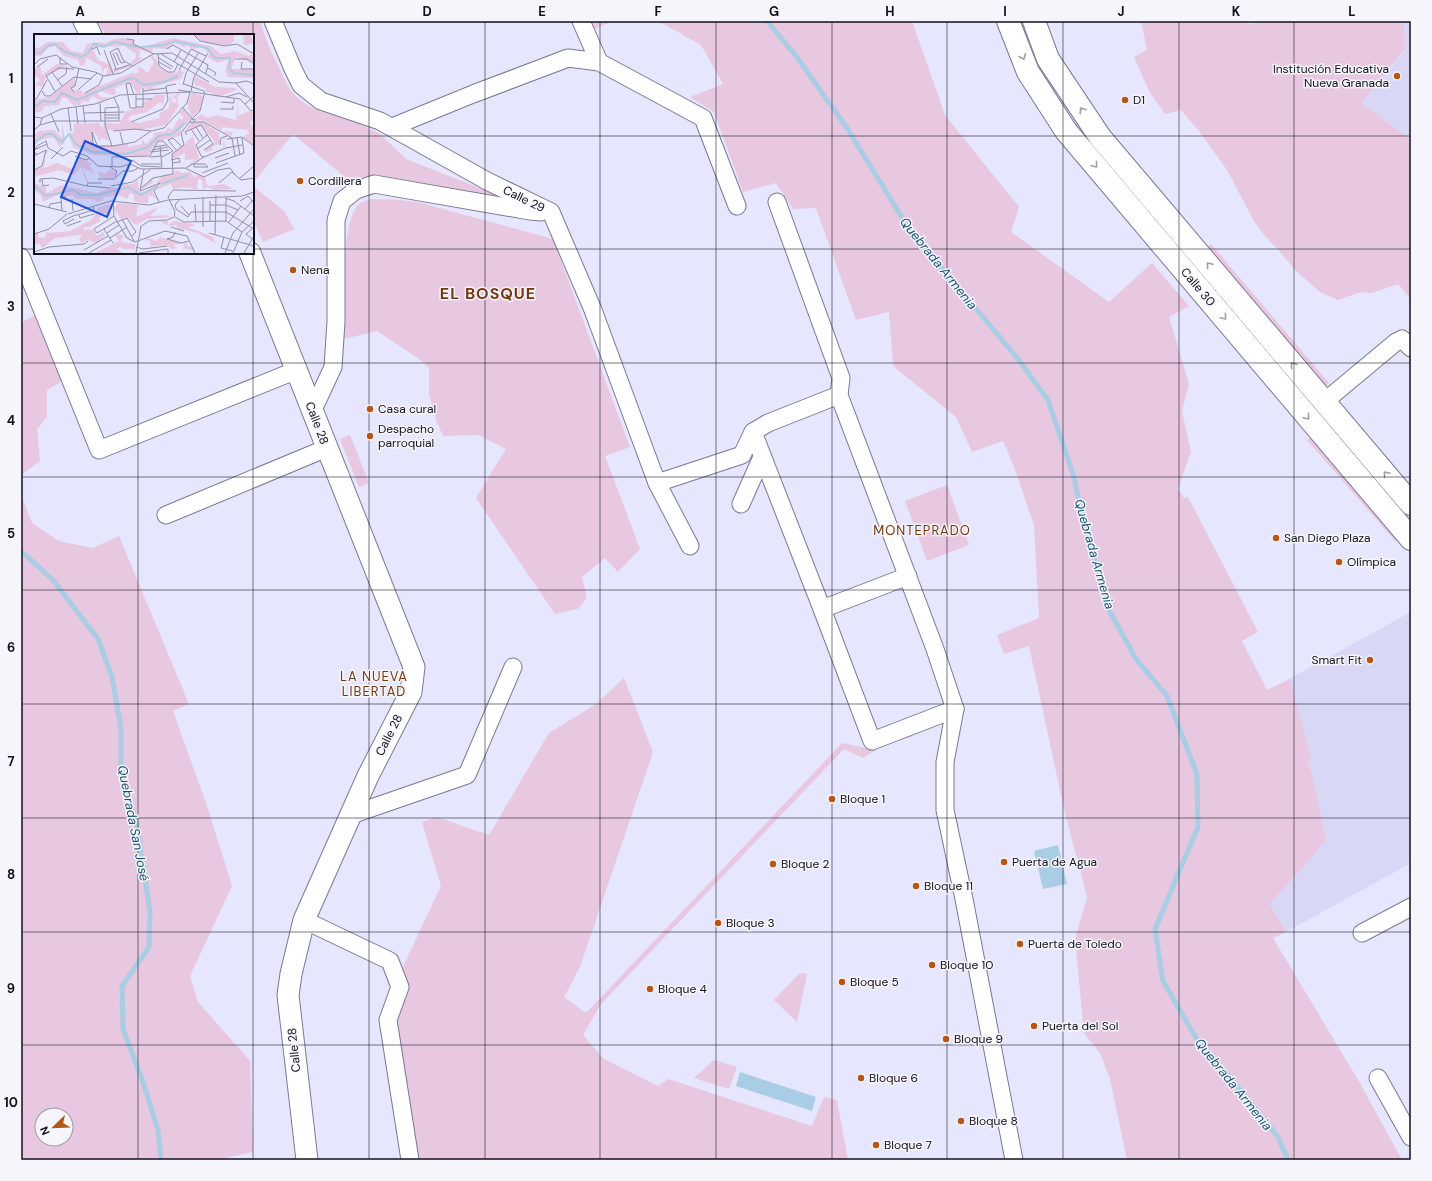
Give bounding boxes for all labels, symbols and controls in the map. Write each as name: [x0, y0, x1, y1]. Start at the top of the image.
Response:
text: A: [75, 3, 85, 20]
text: B: [192, 3, 200, 20]
text: C: [306, 3, 316, 20]
text: D: [422, 3, 432, 20]
text: E: [538, 3, 546, 20]
text: F: [654, 3, 662, 20]
text: G: [769, 3, 779, 20]
text: H: [885, 3, 895, 20]
text: I: [1003, 3, 1007, 20]
text: J: [1117, 3, 1125, 20]
text: K: [1232, 3, 1241, 20]
text: L: [1348, 3, 1356, 20]
inset map: [34, 34, 254, 254]
one-way arrow: [1018, 54, 1026, 61]
place label: Institución Educativa Nueva Granada: [1273, 61, 1389, 91]
text: 1: [9, 70, 13, 87]
marker: Institución Educativa Nueva Granada: [1392, 71, 1402, 81]
place label: D1: [1133, 92, 1145, 108]
marker: D1: [1120, 95, 1130, 105]
one-way arrow: [1080, 108, 1087, 115]
one-way arrow: [1090, 160, 1097, 167]
place label: Cordillera: [308, 173, 361, 189]
marker: Cordillera: [295, 176, 305, 186]
street label: Calle 29: [500, 182, 548, 216]
text: 2: [7, 184, 15, 201]
water label: Quebrada Armenia: [896, 214, 981, 313]
place label: Nena: [301, 262, 330, 278]
one-way arrow: [1206, 263, 1213, 270]
street label: Calle 30: [1177, 264, 1219, 310]
marker: Nena: [288, 265, 298, 275]
district label: EL BOSQUE: [440, 283, 536, 304]
text: 3: [7, 298, 15, 315]
one-way arrow: [1219, 313, 1226, 320]
one-way arrow: [1290, 362, 1297, 369]
street label: Calle 28: [302, 399, 332, 447]
place label: Casa cural: [378, 401, 436, 417]
marker: Casa cural: [365, 404, 375, 414]
text: 4: [7, 412, 15, 429]
one-way arrow: [1303, 412, 1310, 420]
place label: Despacho parroquial: [378, 421, 434, 451]
marker: Despacho parroquial: [365, 431, 375, 441]
one-way arrow: [1383, 472, 1390, 479]
water label: Quebrada Armenia: [1071, 497, 1118, 611]
district label: MONTEPRADO: [873, 522, 971, 539]
text: 5: [7, 525, 15, 542]
place label: San Diego Plaza: [1284, 530, 1370, 546]
marker: San Diego Plaza: [1271, 533, 1281, 543]
place label: Olímpica: [1347, 554, 1396, 570]
marker: Olímpica: [1334, 557, 1344, 567]
text: 6: [7, 639, 15, 656]
place label: Smart Fit: [1311, 652, 1362, 668]
marker: Smart Fit: [1365, 655, 1375, 665]
district label: LA NUEVA LIBERTAD: [340, 668, 408, 700]
street label: Calle 28: [372, 712, 406, 758]
text: 7: [8, 753, 15, 770]
water label: Quebrada San José: [114, 764, 153, 883]
place label: Bloque 1: [840, 791, 885, 807]
marker: Bloque 1: [827, 794, 837, 804]
place label: Puerta de Agua: [1012, 854, 1097, 870]
place label: Bloque 2: [781, 856, 829, 872]
marker: Puerta de Agua: [999, 857, 1009, 867]
marker: Bloque 2: [768, 859, 778, 869]
text: 8: [7, 866, 15, 883]
place label: Bloque 11: [924, 878, 973, 894]
marker: Bloque 11: [911, 881, 921, 891]
place label: Bloque 3: [726, 915, 775, 931]
marker: Bloque 3: [713, 918, 723, 928]
place label: Puerta de Toledo: [1028, 936, 1122, 952]
marker: Puerta de Toledo: [1015, 939, 1025, 949]
place label: Bloque 10: [940, 957, 993, 973]
marker: Bloque 10: [927, 960, 937, 970]
place label: Bloque 5: [850, 974, 899, 990]
marker: Bloque 5: [837, 977, 847, 987]
text: 9: [7, 980, 15, 997]
place label: Bloque 4: [658, 981, 707, 997]
marker: Bloque 4: [645, 984, 655, 994]
place label: Puerta del Sol: [1042, 1018, 1118, 1034]
marker: Puerta del Sol: [1029, 1021, 1039, 1031]
street label: Calle 28: [284, 1027, 304, 1073]
place label: Bloque 9: [954, 1031, 1003, 1047]
marker: Bloque 9: [941, 1034, 951, 1044]
water label: Quebrada Armenia: [1191, 1035, 1276, 1134]
place label: Bloque 6: [869, 1070, 918, 1086]
marker: Bloque 6: [856, 1073, 866, 1083]
text: 10: [4, 1094, 18, 1111]
north arrow: [34, 1107, 74, 1147]
place label: Bloque 8: [969, 1113, 1018, 1129]
marker: Bloque 8: [956, 1116, 966, 1126]
text: N: [37, 1124, 53, 1137]
place label: Bloque 7: [884, 1137, 932, 1153]
marker: Bloque 7: [871, 1140, 881, 1150]

